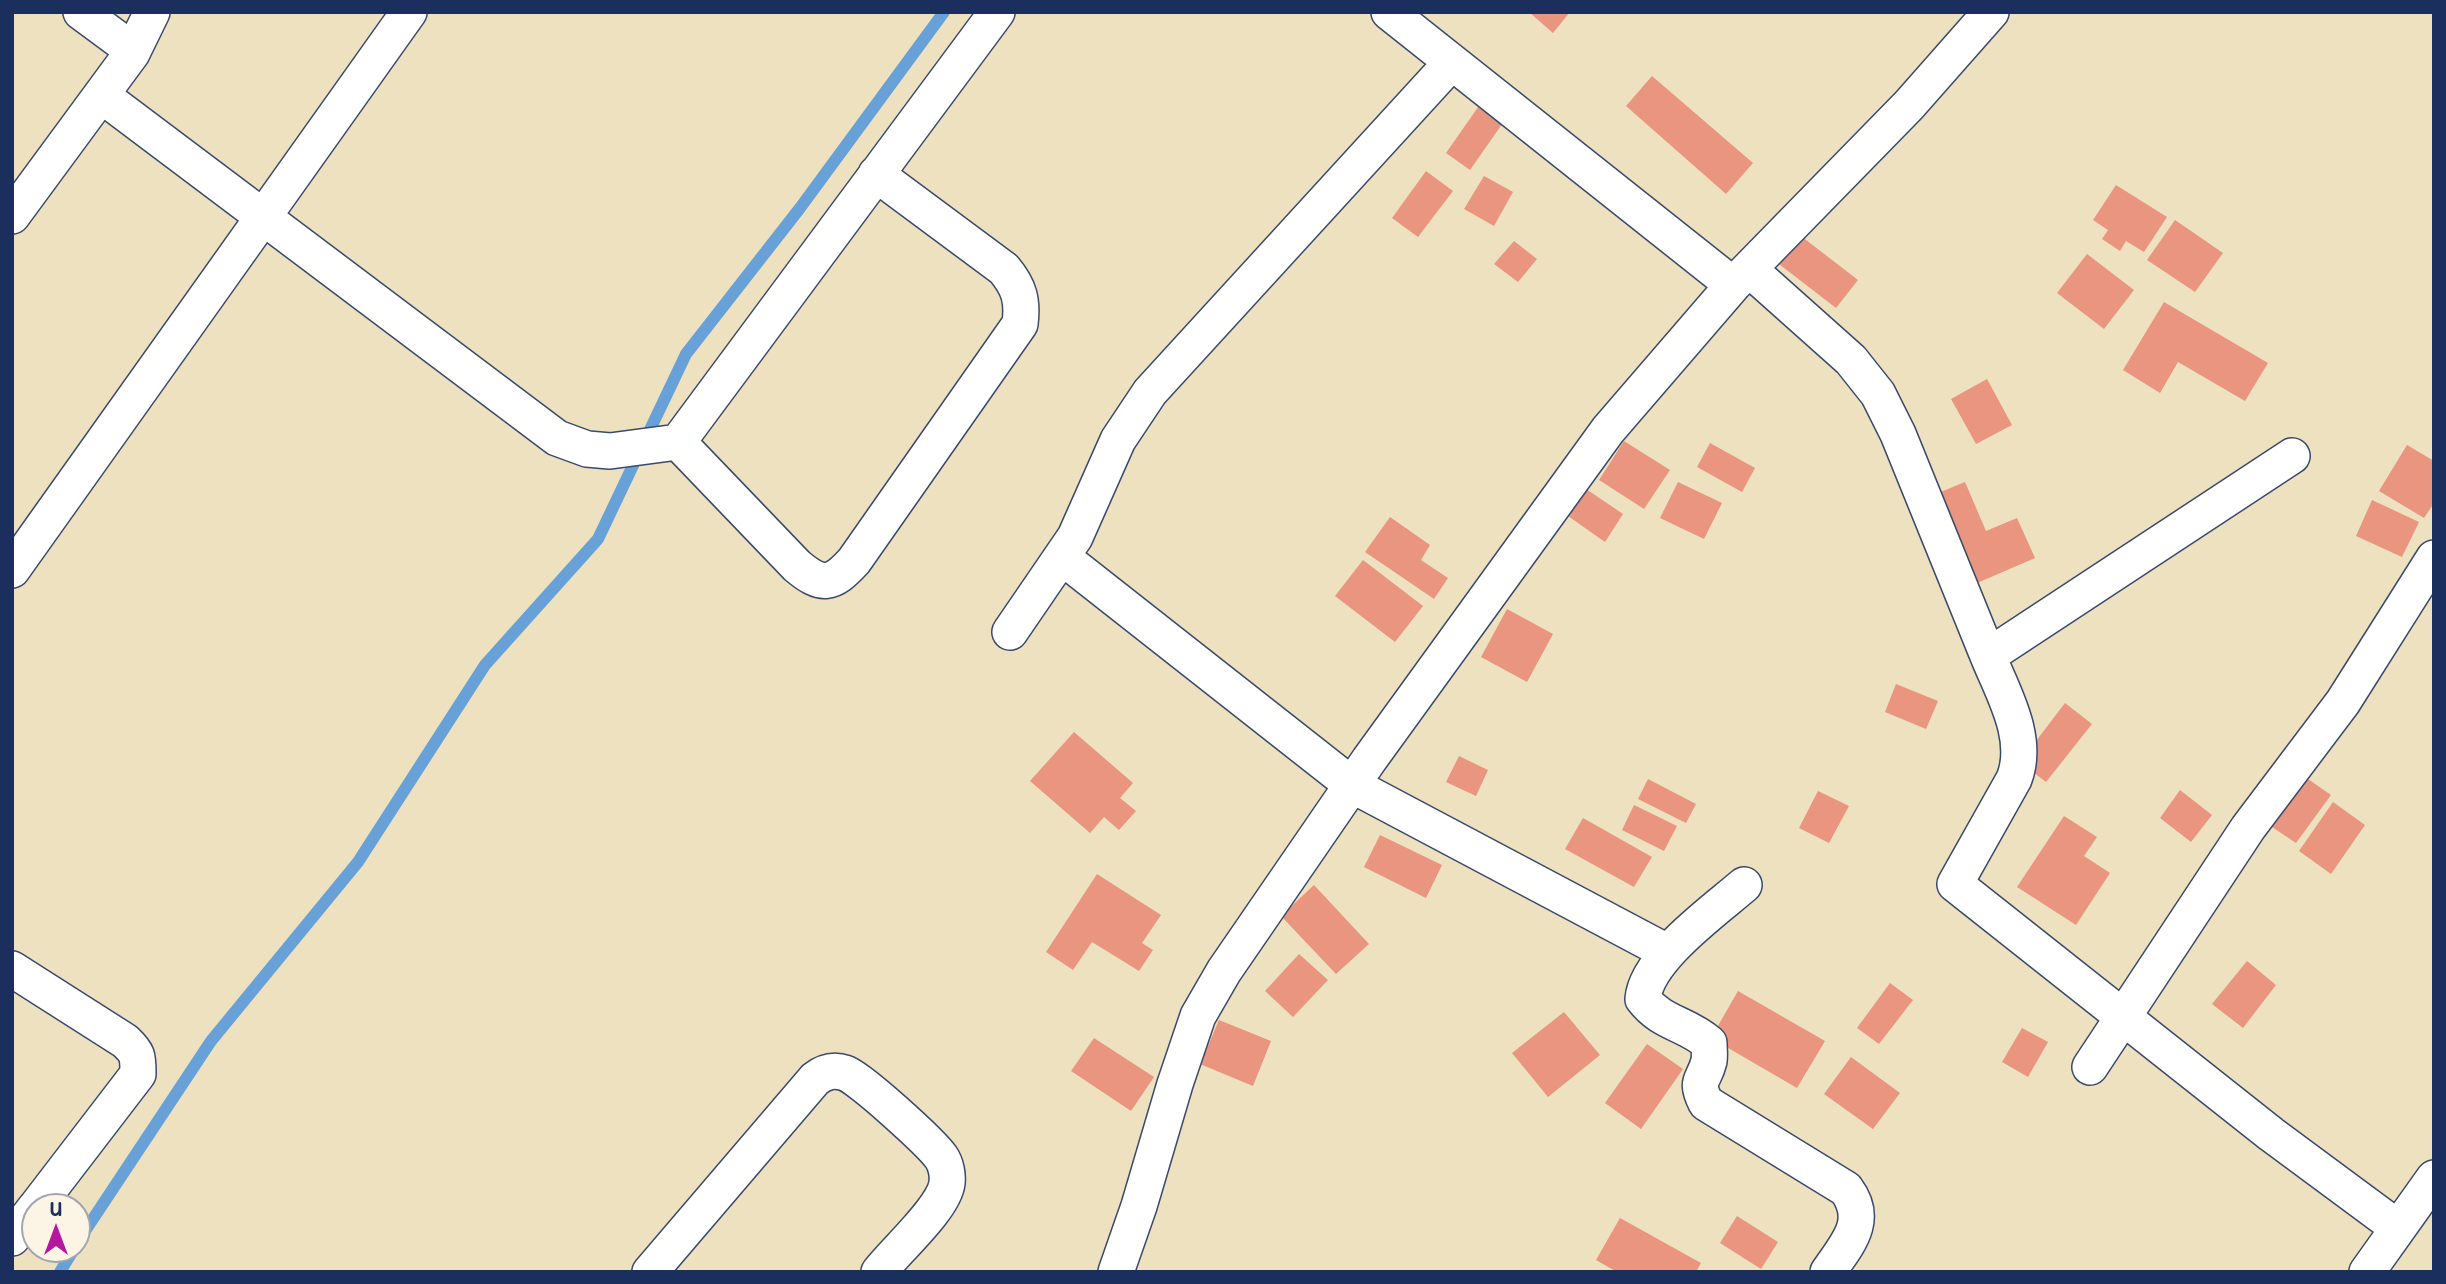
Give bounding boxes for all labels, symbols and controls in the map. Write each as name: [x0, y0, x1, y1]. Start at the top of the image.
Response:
north arrow: [21, 1193, 91, 1263]
text: U: [49, 1196, 63, 1221]

